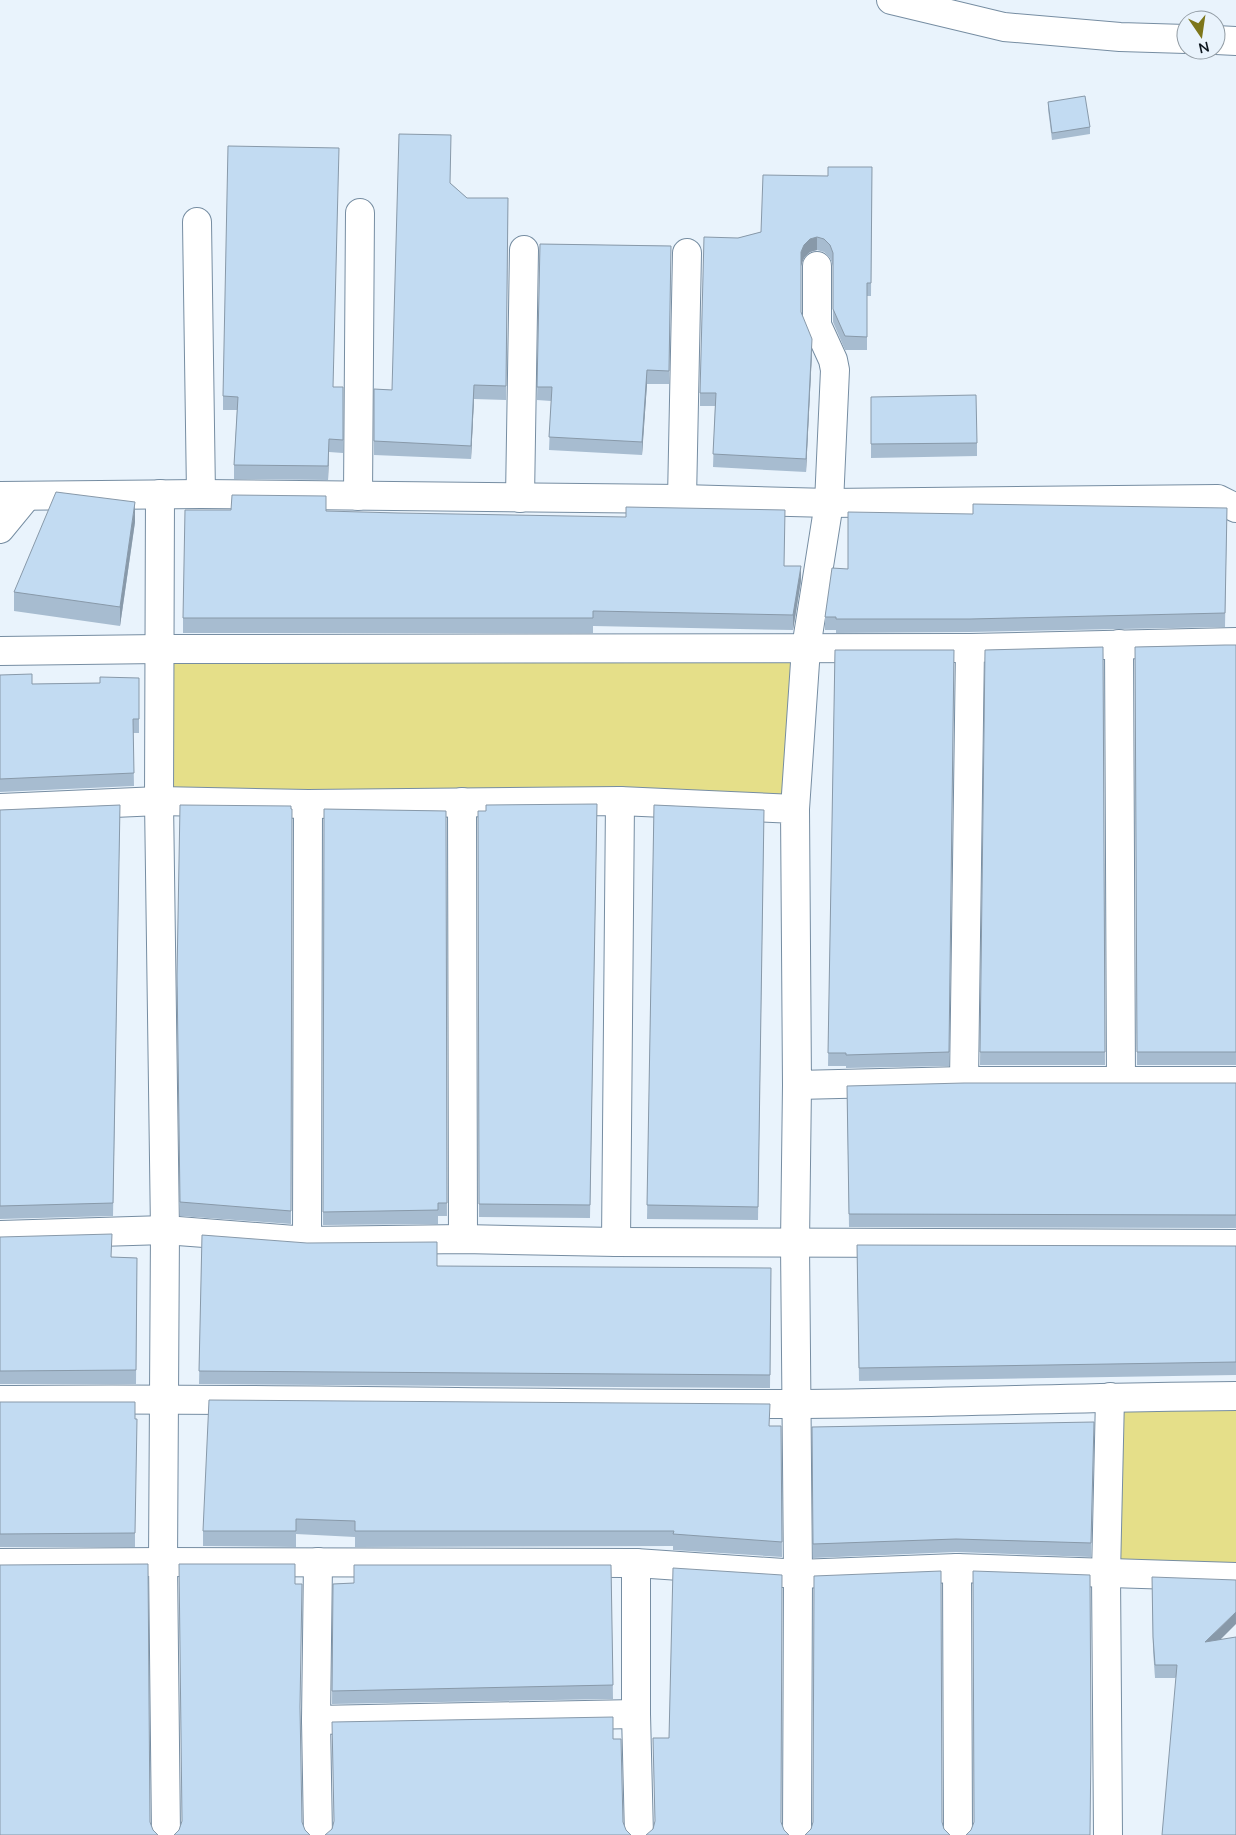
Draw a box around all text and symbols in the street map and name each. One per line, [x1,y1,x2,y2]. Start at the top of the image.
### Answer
north arrow [1176,10,1226,60]
text: N [1197,38,1211,58]

